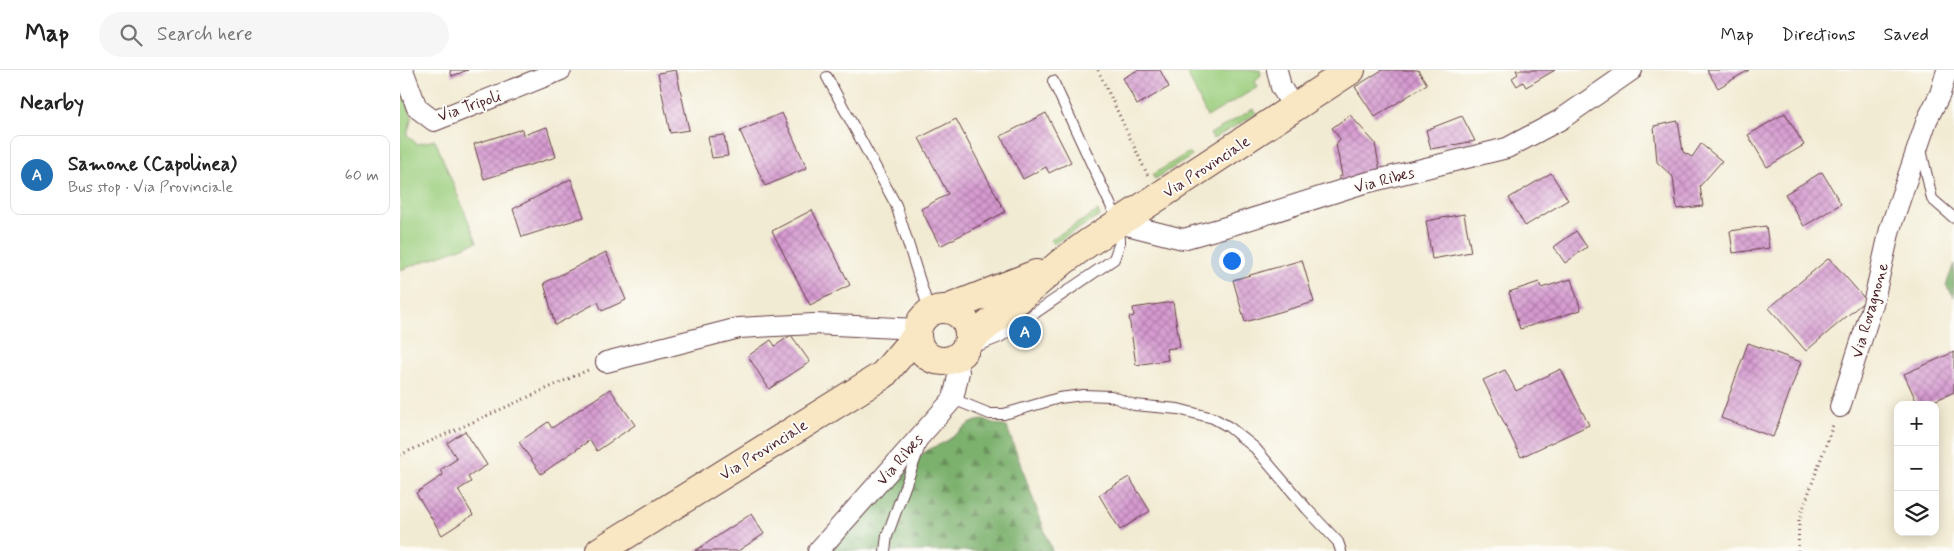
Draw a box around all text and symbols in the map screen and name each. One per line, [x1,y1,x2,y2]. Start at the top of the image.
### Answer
search box [99,12,449,57]
text: Map [25,19,69,50]
icon: search [117,21,145,49]
text: Search here [157,22,253,47]
text: Map [1721,23,1754,47]
text: Directions [1782,23,1856,47]
text: Saved [1884,23,1929,47]
street label: Via Tripoli [435,86,504,127]
text: Nearby [20,89,84,117]
street label: Via Provinciale [1159,131,1255,203]
text: Samone (Capolinea) [68,152,237,177]
street label: Via Ribes [1352,162,1417,199]
text: A [32,165,42,186]
text: 60 m [345,165,379,186]
text: Bus stop · Via Provinciale [68,177,233,198]
your location [1219,248,1245,274]
street label: Via Rovagnone [1847,260,1894,361]
pin: A [1009,313,1041,351]
map controls [1894,401,1939,536]
button: + [1894,401,1939,446]
street label: Via Provinciale [716,415,812,486]
street label: Via Ribes [872,430,928,490]
button: − [1894,446,1939,491]
button: layers [1894,491,1939,536]

